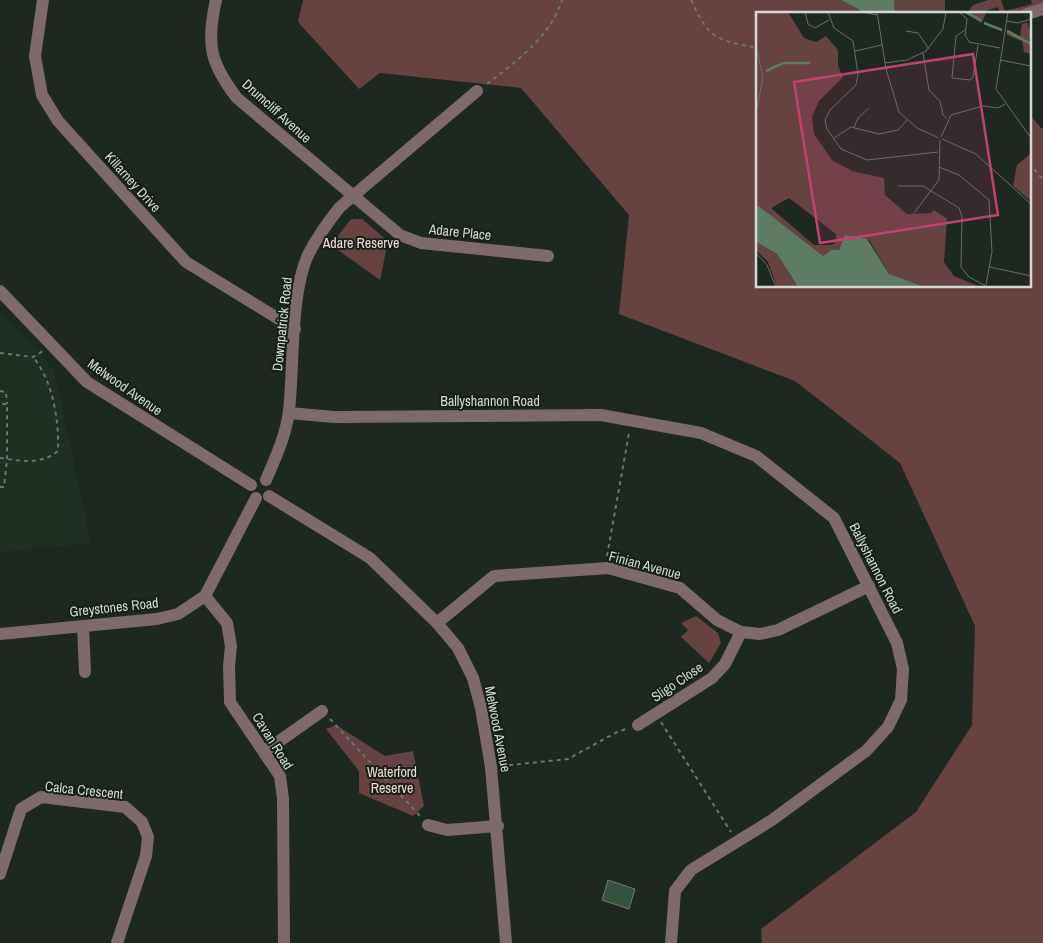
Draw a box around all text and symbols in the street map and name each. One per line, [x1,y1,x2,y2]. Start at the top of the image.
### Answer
inset map [756,12,1030,288]
street label: Drumcliff Avenue [239,75,315,147]
street label: Killarney Drive [101,148,165,216]
street label: Adare Place [427,220,492,244]
park label: Adare Reserve [322,234,399,252]
street label: Downpatrick Road [268,276,296,372]
street label: Melwood Avenue [84,355,166,419]
street label: Ballyshannon Road [440,392,540,410]
street label: Ballyshannon Road [845,520,907,616]
street label: Finian Avenue [607,547,683,583]
street label: Greystones Road [69,593,159,621]
street label: Sligo Close [648,658,706,706]
street label: Melwood Avenue [481,684,515,774]
street label: Cavan Road [248,709,298,773]
park label: Waterford Reserve [367,763,417,797]
street label: Calca Crescent [44,777,124,803]

